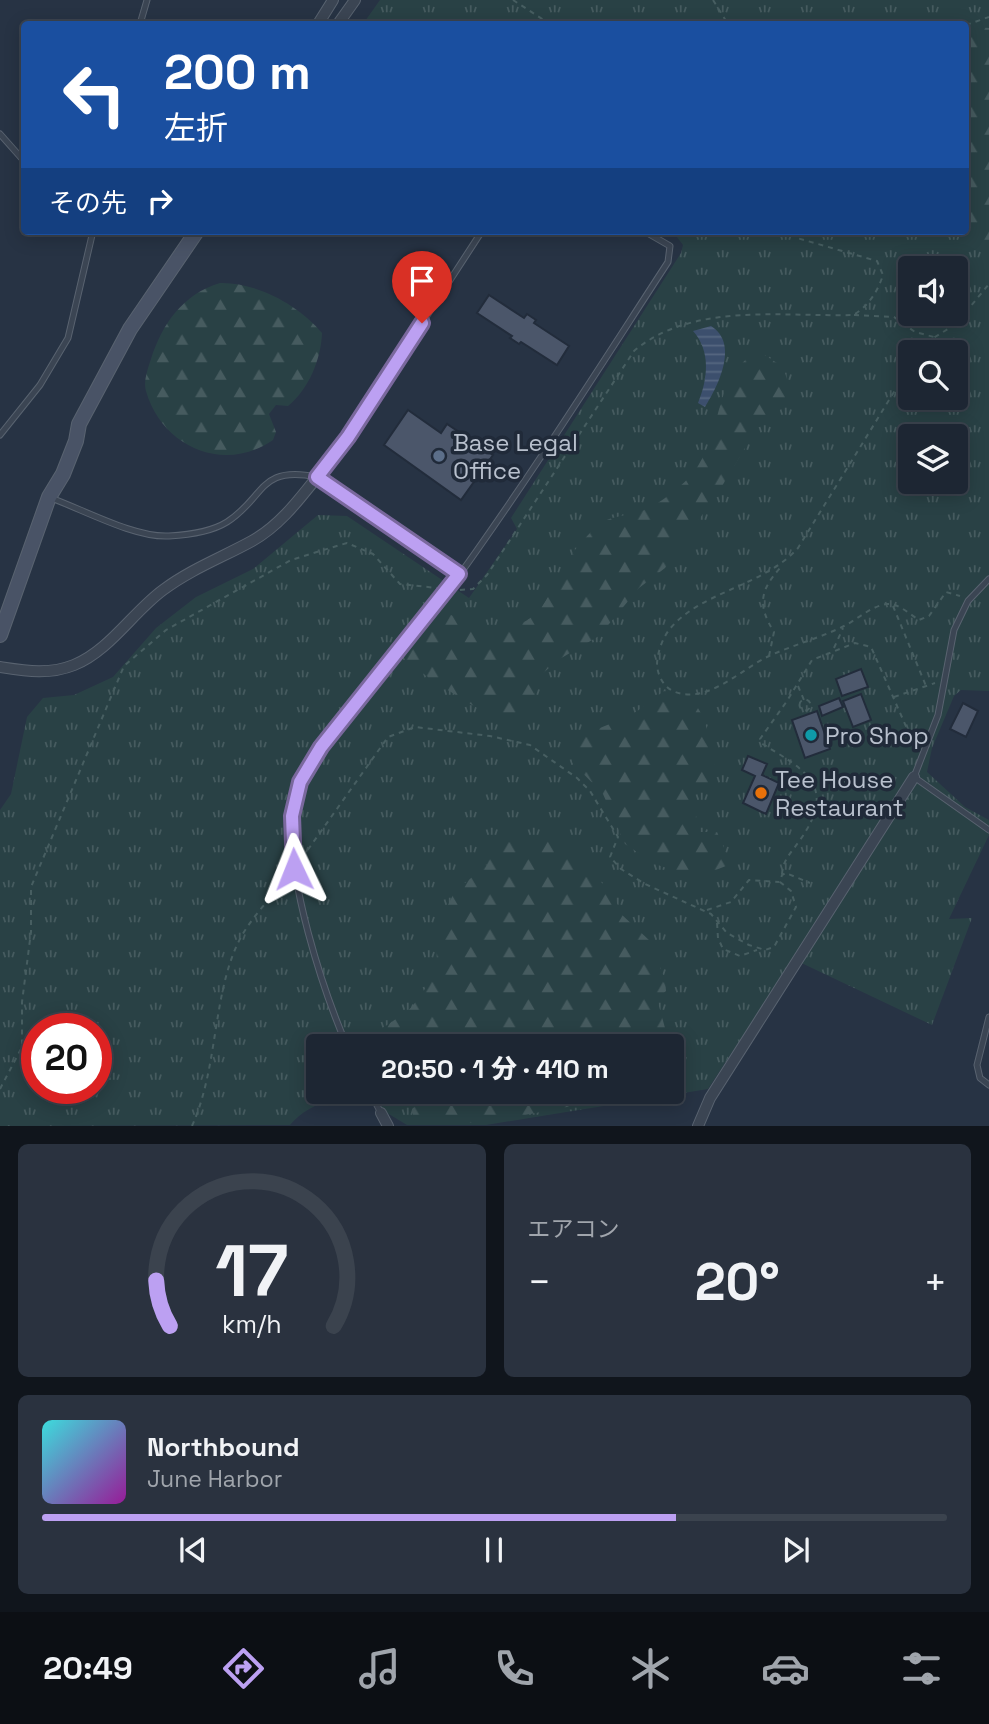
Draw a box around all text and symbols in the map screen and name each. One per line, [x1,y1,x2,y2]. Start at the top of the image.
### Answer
text: 200 m [164,41,311,103]
icon: left [49,49,140,140]
text: 左折 [164,108,228,148]
icon: right [141,182,179,220]
text: その先 [49,186,127,220]
pin [392,251,452,323]
map controls [898,256,968,494]
button: sound [898,256,968,326]
icon: arrive [403,262,441,300]
button: search [898,340,968,410]
button: layers [898,424,968,494]
place label: Base Legal Office [453,427,578,486]
marker: Base Legal Office [431,448,447,464]
place label: Pro Shop [825,720,929,751]
marker: Pro Shop [803,727,819,743]
place label: Tee House Restaurant [775,764,904,823]
marker: Tee House Restaurant [753,785,769,801]
position arrow [257,832,331,906]
speed limit sign: 20 [21,1013,112,1104]
text: 20:50 · 1 分 · 410 m [381,1052,609,1086]
text: エアコン [528,1214,620,1244]
text: 17 [215,1225,288,1318]
text: 20° [695,1249,780,1315]
text: − [528,1258,551,1306]
text: + [923,1258,947,1306]
text: km/h [222,1308,282,1340]
text: Northbound [147,1430,300,1464]
text: June Harbor [147,1464,282,1494]
icon: previous [174,1531,212,1569]
icon: pause [475,1531,513,1569]
icon: next [777,1531,815,1569]
icon: directions [219,1644,268,1693]
icon: music [355,1644,404,1693]
icon: phone [490,1644,539,1693]
icon: climate [626,1644,675,1693]
icon: car [761,1644,810,1693]
icon: filters [897,1644,946,1693]
text: 20:49 [43,1648,133,1688]

